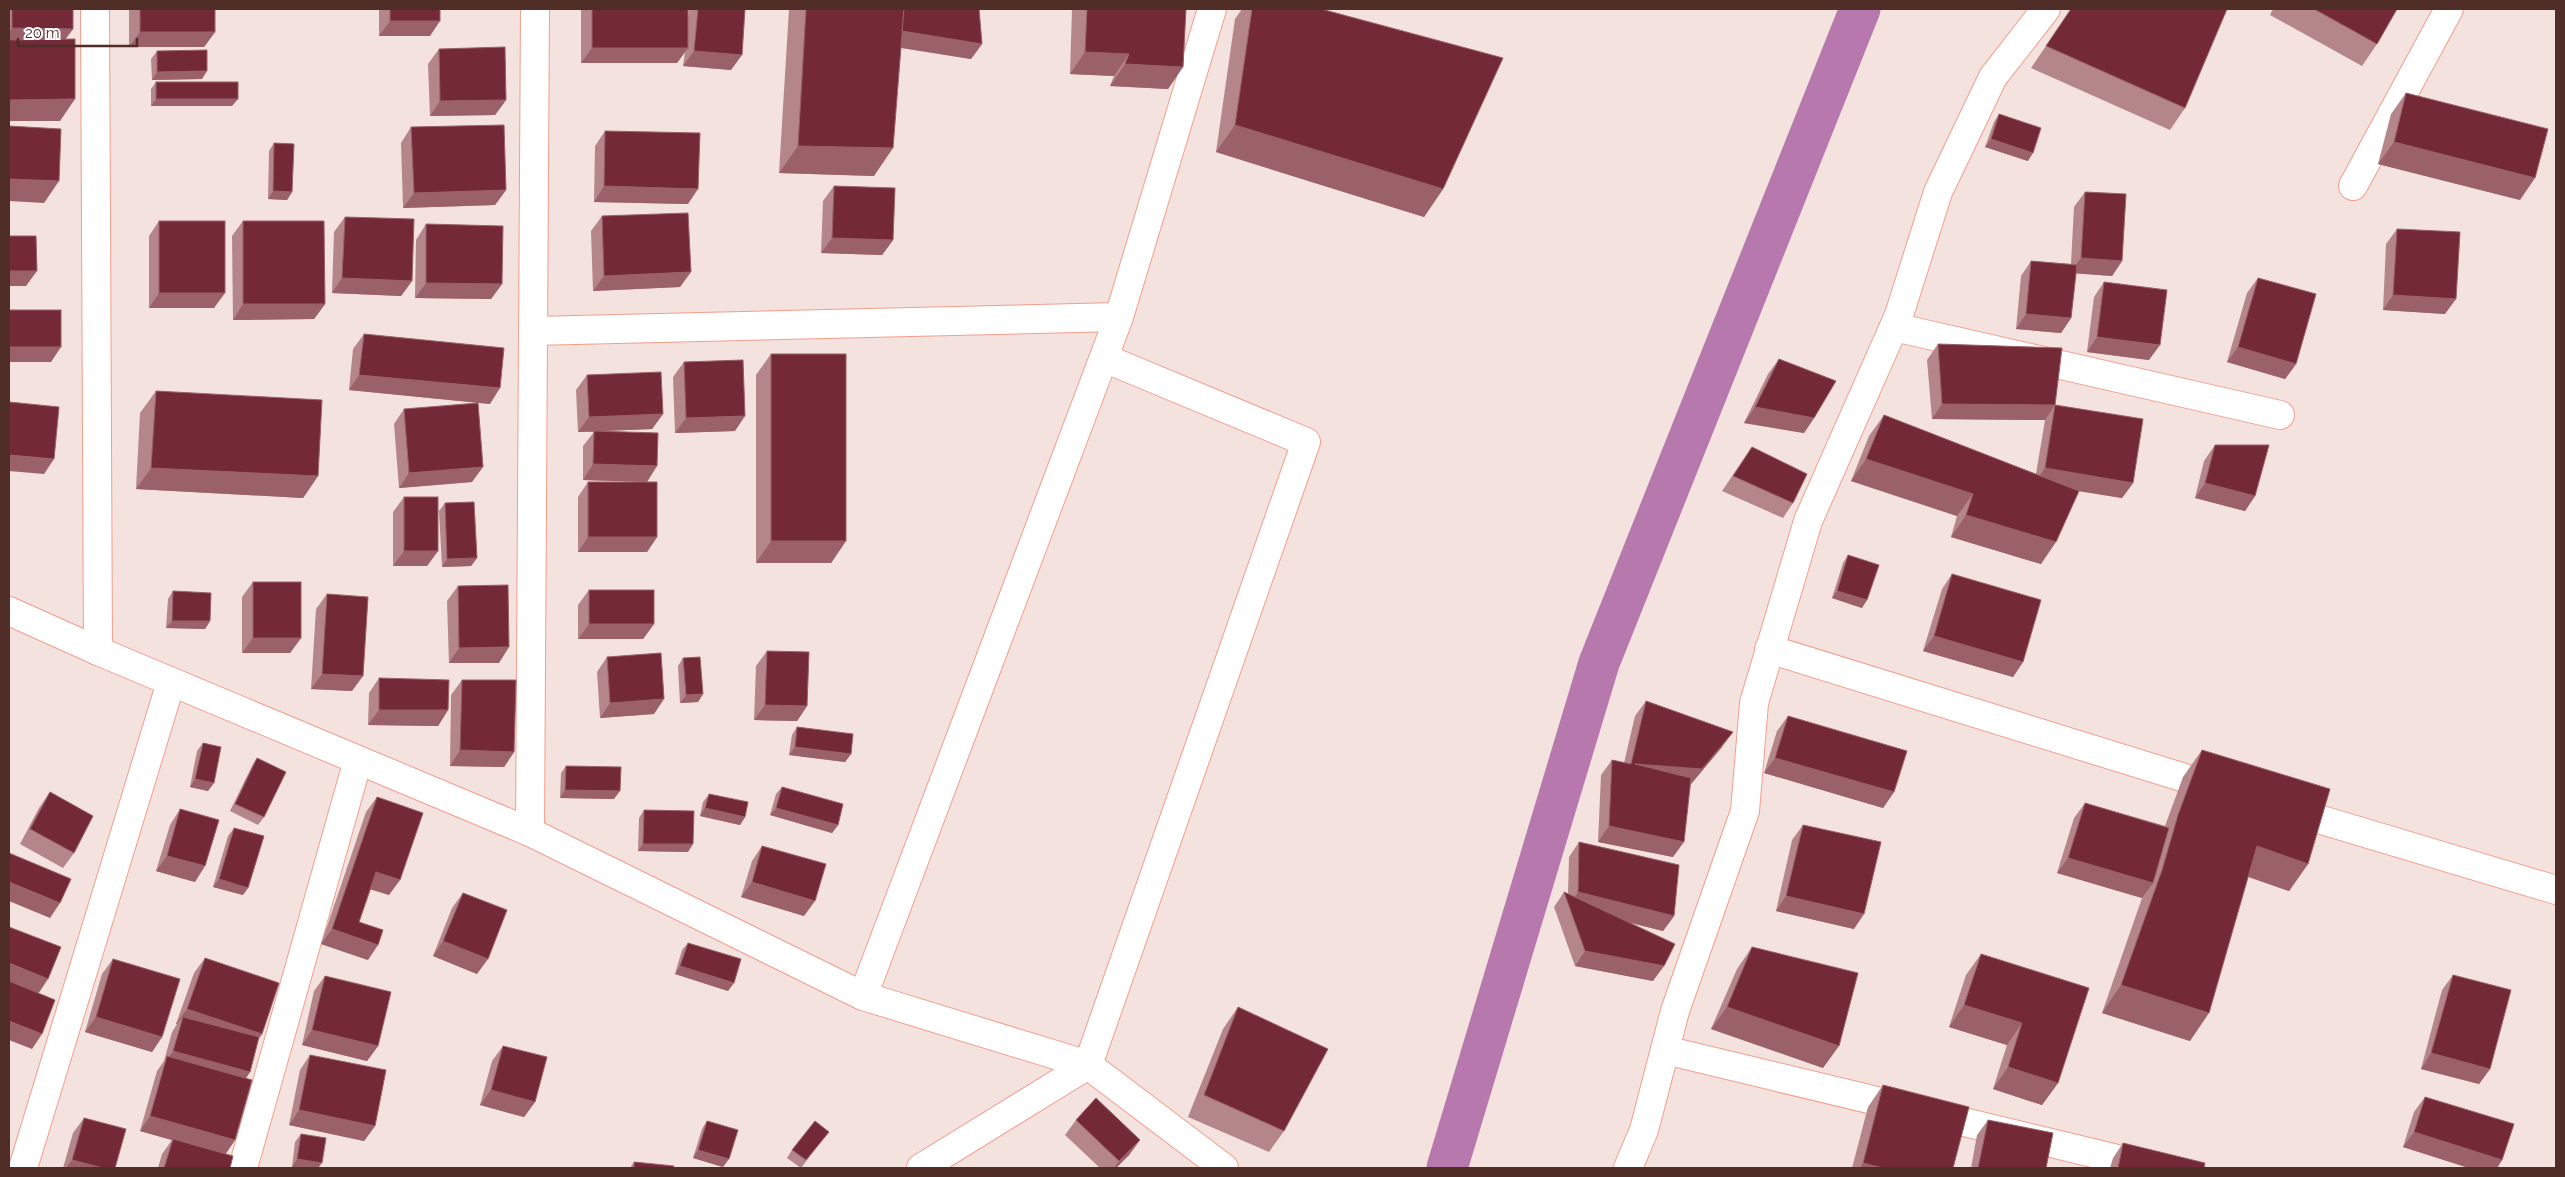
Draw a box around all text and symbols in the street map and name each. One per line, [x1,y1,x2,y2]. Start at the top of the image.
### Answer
scale bar [18,15,136,47]
text: 20 m [25,24,60,42]

